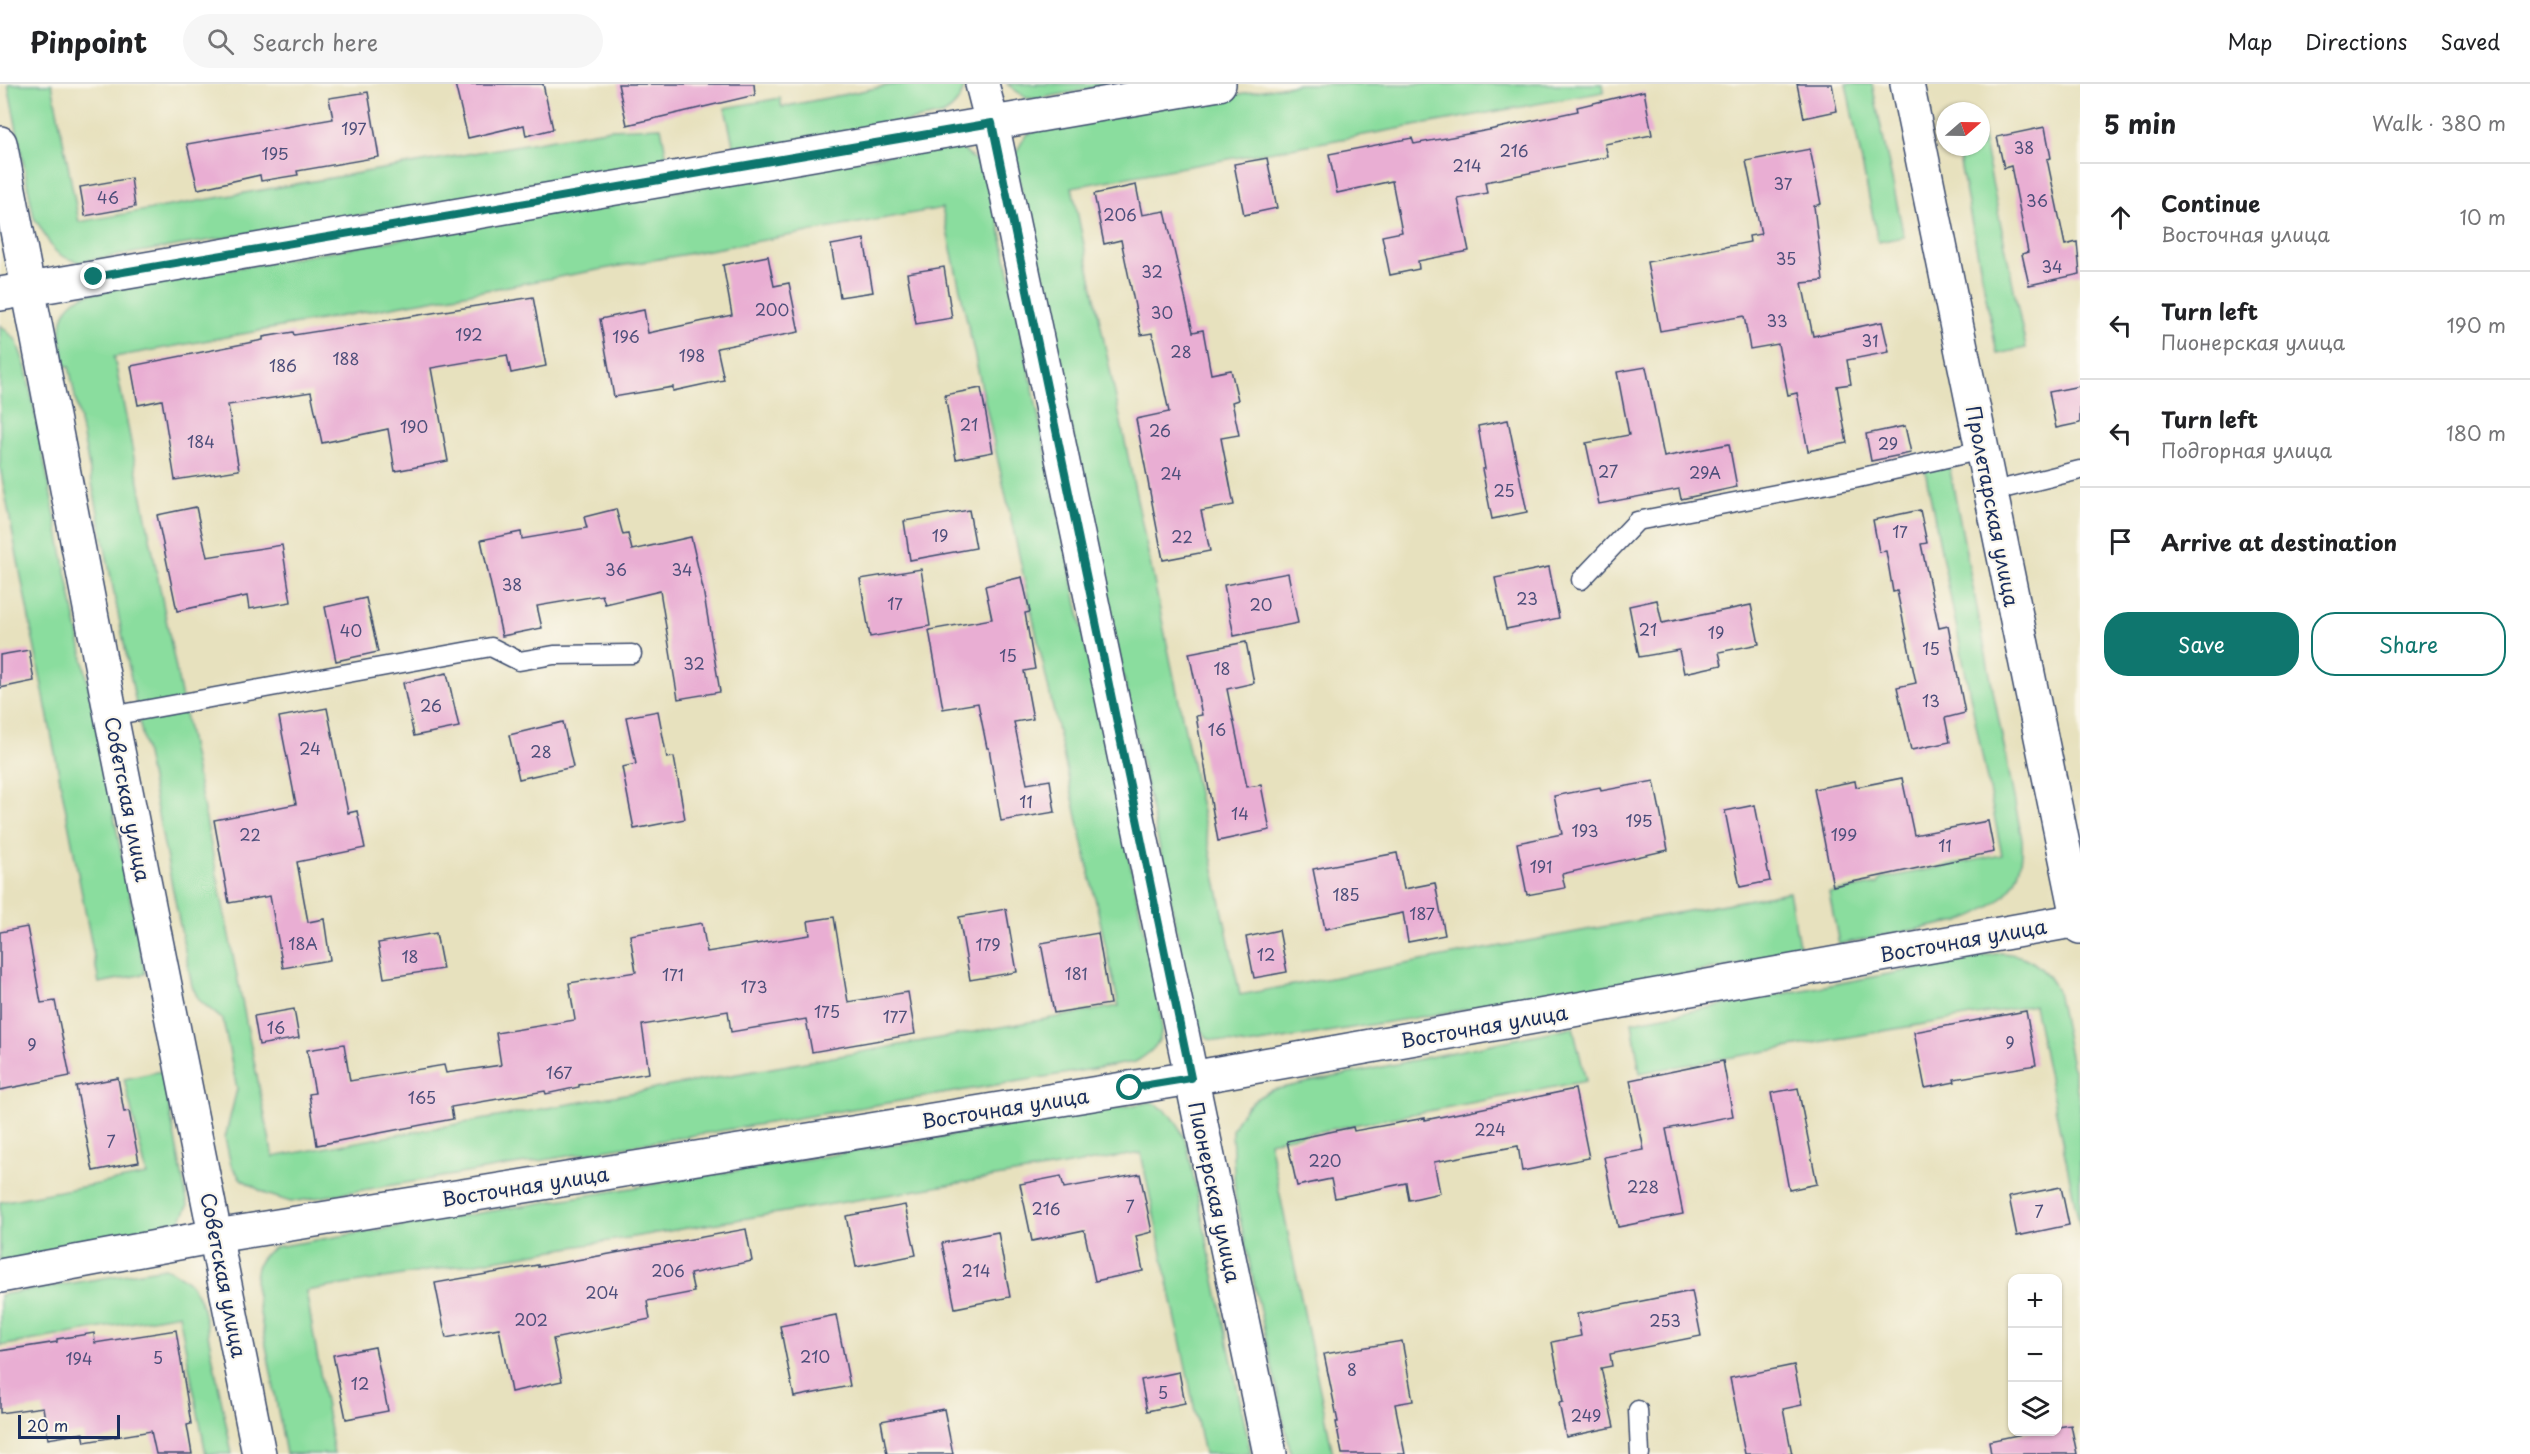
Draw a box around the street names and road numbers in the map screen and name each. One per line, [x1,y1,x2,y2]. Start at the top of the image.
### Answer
street label: Пролетарская улица [1959,403,2027,610]
street label: Советская улица [97,714,159,885]
street label: Восточная улица [1877,910,2049,969]
street label: Восточная улица [1398,996,1570,1055]
street label: Восточная улица [919,1080,1091,1136]
street label: Пионерская улица [1181,1099,1249,1286]
street label: Восточная улица [439,1158,611,1214]
street label: Советская улица [193,1190,255,1361]

